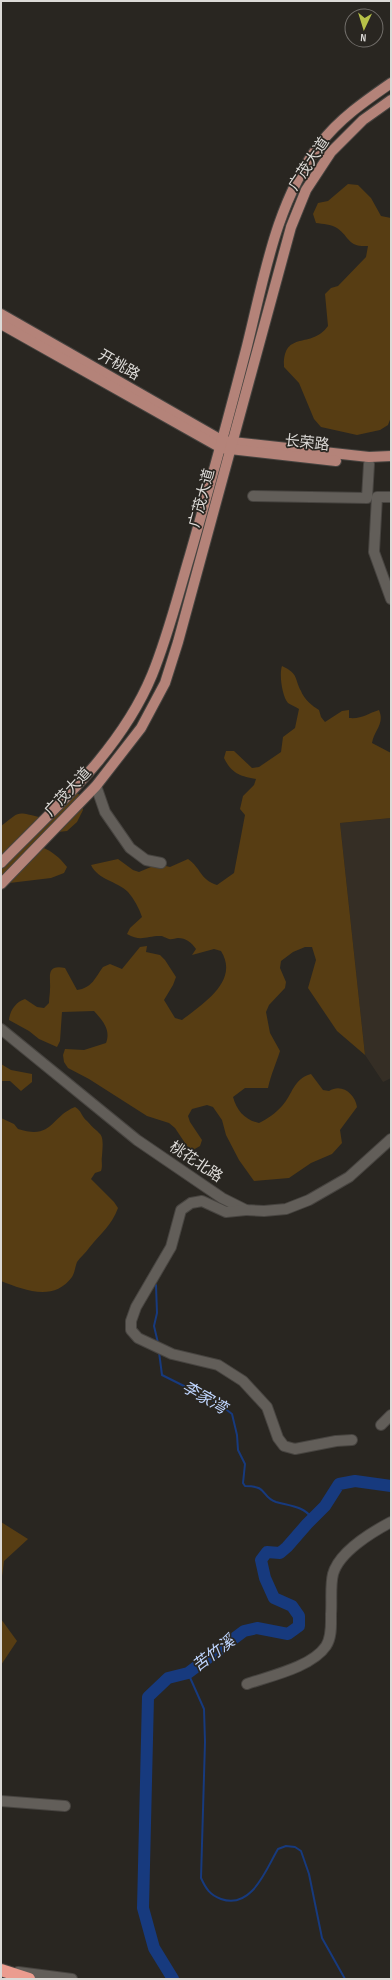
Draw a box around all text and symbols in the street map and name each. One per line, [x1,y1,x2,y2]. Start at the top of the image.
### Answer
north arrow [344,8,384,48]
text: N [360,31,367,44]
street label: 广茂大道 [284,134,334,194]
street label: 开桃路 [95,346,143,384]
street label: 长荣路 [284,431,330,455]
street label: 广茂大道 [185,467,219,529]
street label: 广茂大道 [41,764,95,820]
street label: 桃花北路 [166,1137,226,1187]
water label: 李家湾 [178,1378,232,1420]
water label: 苦竹溪 [189,1631,240,1676]

